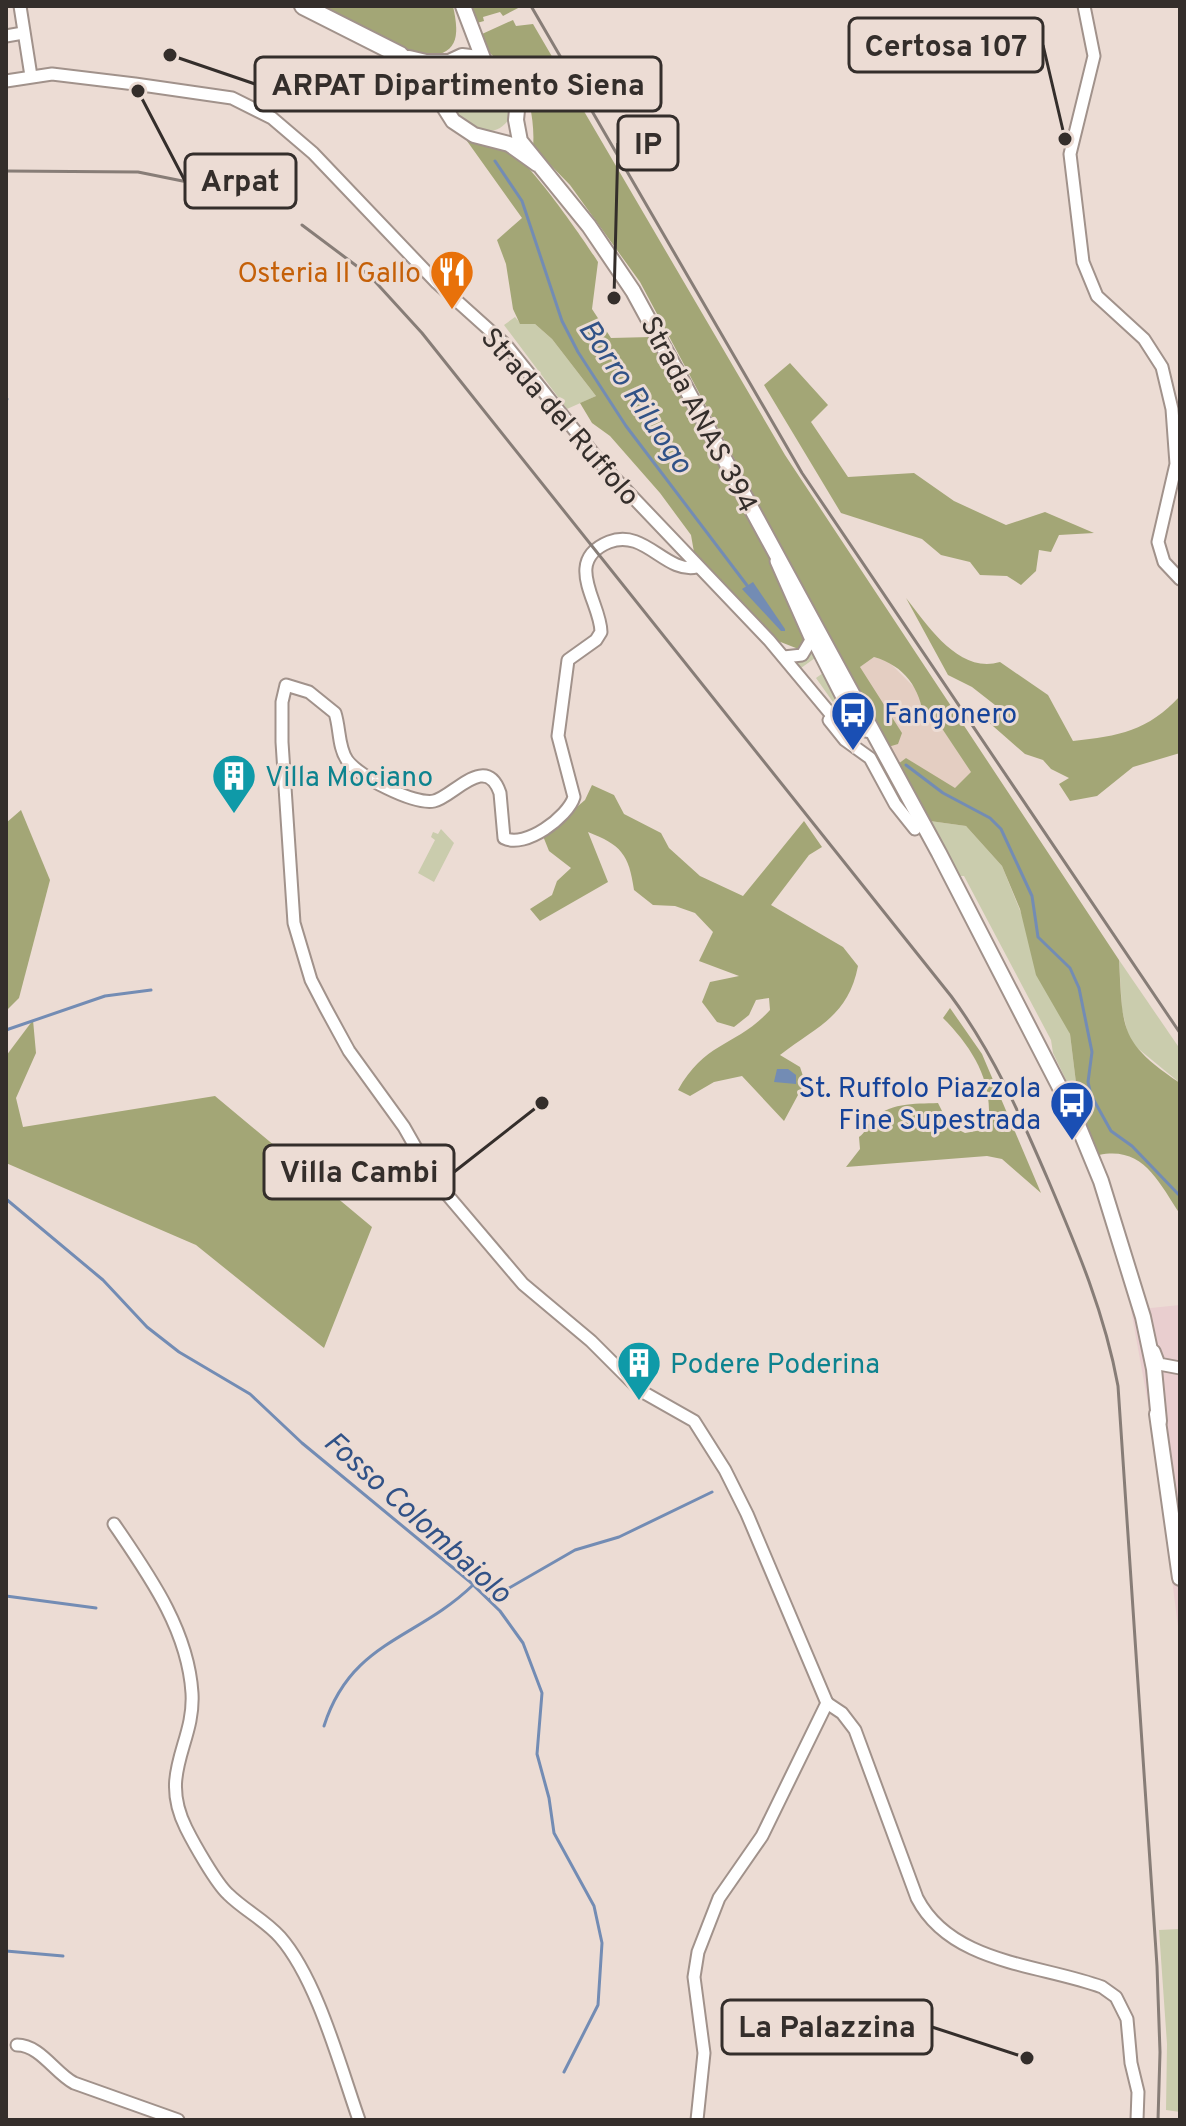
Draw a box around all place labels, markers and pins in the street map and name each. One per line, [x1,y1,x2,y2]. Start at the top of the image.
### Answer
callout: Certosa 107 [849,18,1043,72]
callout: ARPAT Dipartimento Siena [255,57,661,111]
callout: IP [618,116,678,170]
callout: Arpat [185,154,296,208]
restaurant icon: Osteria Il Gallo [428,248,476,311]
place label: Osteria Il Gallo [237,257,421,293]
bus stop icon: Fangonero [829,689,877,752]
place label: Fangonero [884,698,1017,734]
building icon: Villa Mociano [210,752,258,815]
place label: Villa Mociano [265,761,433,797]
place label: St. Ruffolo Piazzola Fine Supestrada [798,1072,1041,1140]
bus stop icon: St. Ruffolo Piazzola Fine Supestrada [1048,1079,1096,1142]
callout: Villa Cambi [264,1145,454,1199]
building icon: Podere Poderina [615,1339,663,1402]
place label: Podere Poderina [670,1348,880,1384]
callout: La Palazzina [722,2000,932,2054]

